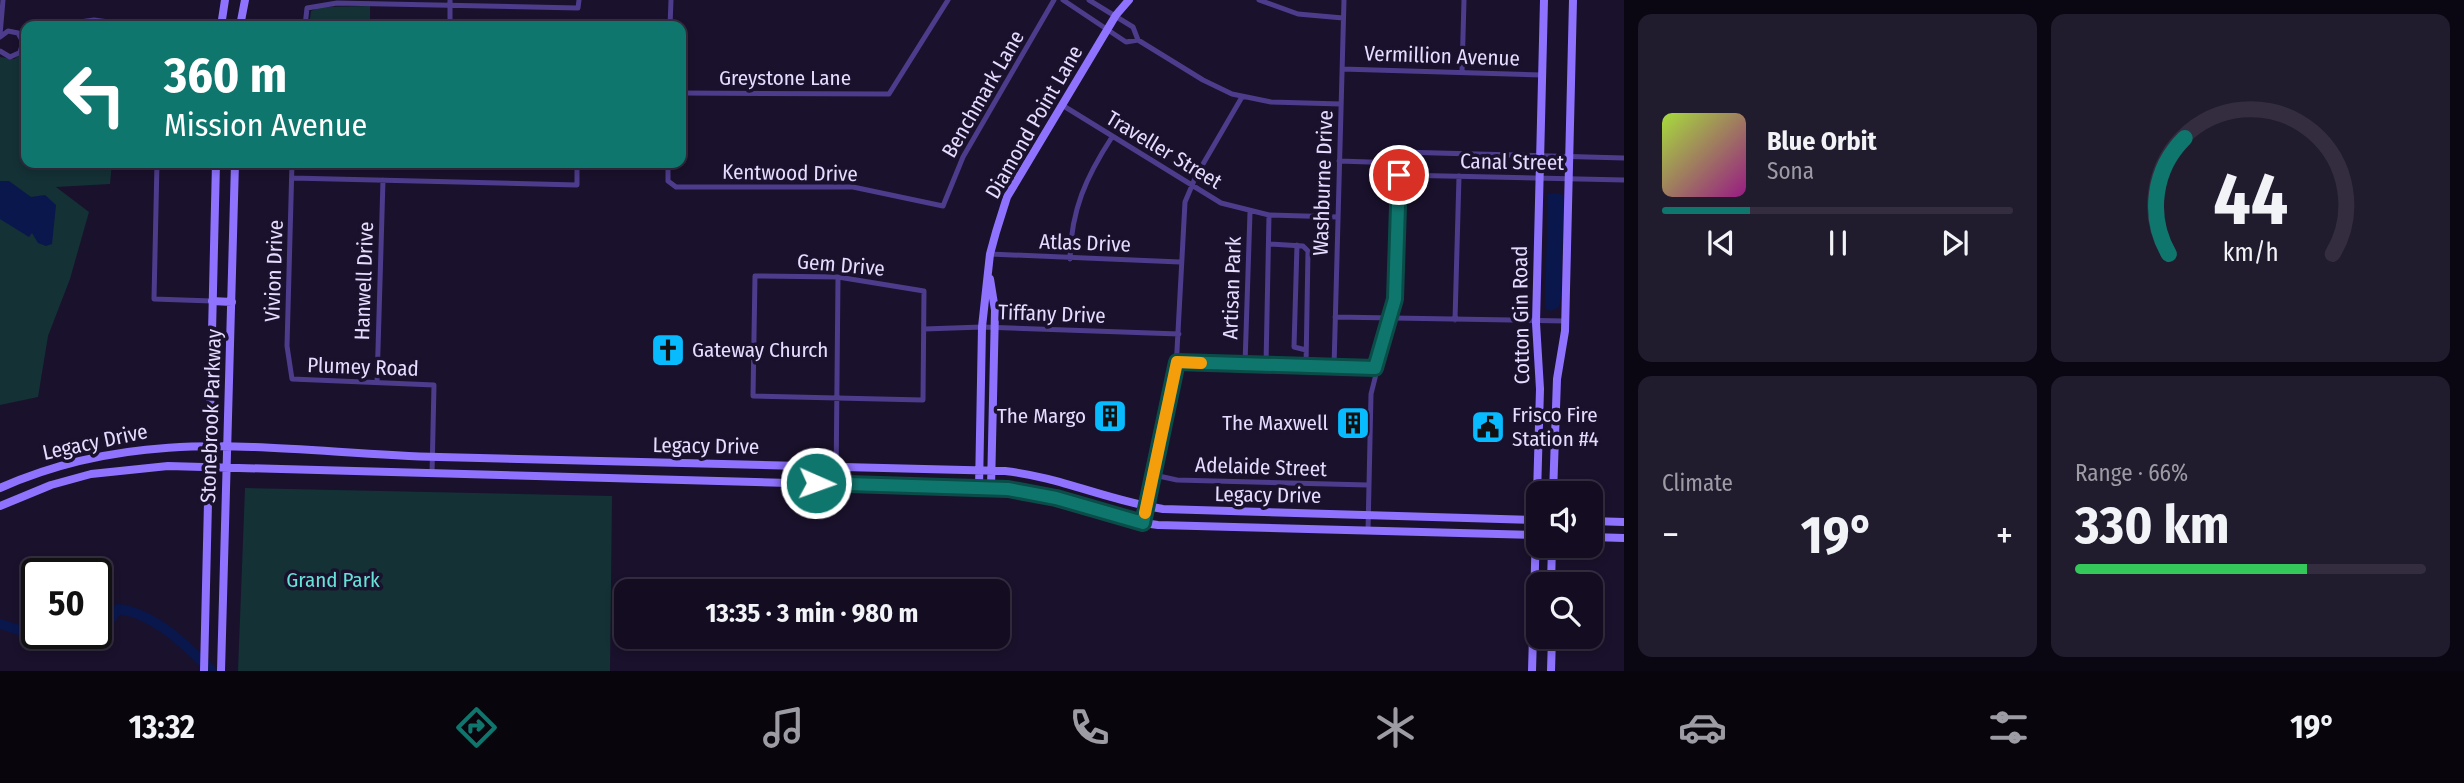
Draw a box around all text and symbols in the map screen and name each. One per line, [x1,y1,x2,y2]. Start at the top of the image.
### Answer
street label: Benchmark Lane [936,26,1030,162]
street label: Vermillion Avenue [1364,40,1520,72]
street label: Diamond Point Lane [980,41,1088,203]
text: 360 m [164,46,287,105]
icon: left [49,49,140,140]
street label: Greystone Lane [719,65,851,91]
street label: Traveller Street [1101,105,1227,195]
text: Mission Avenue [164,106,367,144]
street label: Washburne Drive [1307,110,1339,256]
text: Blue Orbit [1767,126,1877,157]
pin [1369,145,1429,205]
street label: Canal Street [1460,148,1564,176]
icon: arrive [1380,156,1418,194]
text: 44 [2213,156,2288,243]
text: Sona [1767,157,1814,185]
street label: Kentwood Drive [722,159,858,187]
street label: Vivion Drive [259,220,289,322]
street label: Hanwell Drive [349,221,379,341]
icon: previous [1702,224,1740,262]
icon: pause [1819,224,1857,262]
icon: next [1936,224,1974,262]
street label: Atlas Drive [1039,228,1131,258]
street label: Artisan Park [1217,236,1247,340]
text: km/h [2223,238,2278,268]
street label: Cotton Gin Road [1507,245,1535,385]
street label: Gem Drive [796,248,886,282]
street label: Tiffany Drive [998,299,1106,329]
street label: Stonebrook Parkway [195,328,227,504]
church icon: Gateway Church [649,331,687,369]
place label: Gateway Church [692,337,828,363]
street label: Plumey Road [307,352,419,382]
building icon: The Margo [1091,397,1129,435]
place label: Frisco Fire Station #4 [1512,402,1599,452]
place label: The Margo [997,403,1086,429]
building icon: The Maxwell [1334,404,1372,442]
public building icon: Frisco Fire Station #4 [1469,408,1507,446]
place label: The Maxwell [1222,410,1328,436]
street label: Legacy Drive [40,418,150,466]
street label: Legacy Drive [652,432,760,460]
position arrow [779,446,853,520]
street label: Adelaide Street [1195,452,1327,482]
text: Range · 66% [2075,459,2188,487]
text: Climate [1662,469,1733,497]
street label: Legacy Drive [1214,481,1322,509]
map controls [1526,481,1603,649]
button: sound [1526,481,1603,558]
text: 330 km [2075,494,2230,557]
text: 19° [1801,504,1874,567]
text: − [1662,512,1679,558]
text: + [1996,512,2013,558]
speed limit sign: 50 [21,558,112,649]
park label: Grand Park [286,567,380,593]
button: search [1526,572,1603,649]
text: 13:35 · 3 min · 980 m [706,598,918,629]
icon: directions [452,703,501,752]
icon: music [759,703,808,752]
icon: phone [1065,703,1114,752]
icon: climate [1371,703,1420,752]
icon: car [1678,703,1727,752]
icon: filters [1984,703,2033,752]
text: 13:32 [129,708,195,746]
text: 19° [2290,708,2335,746]

